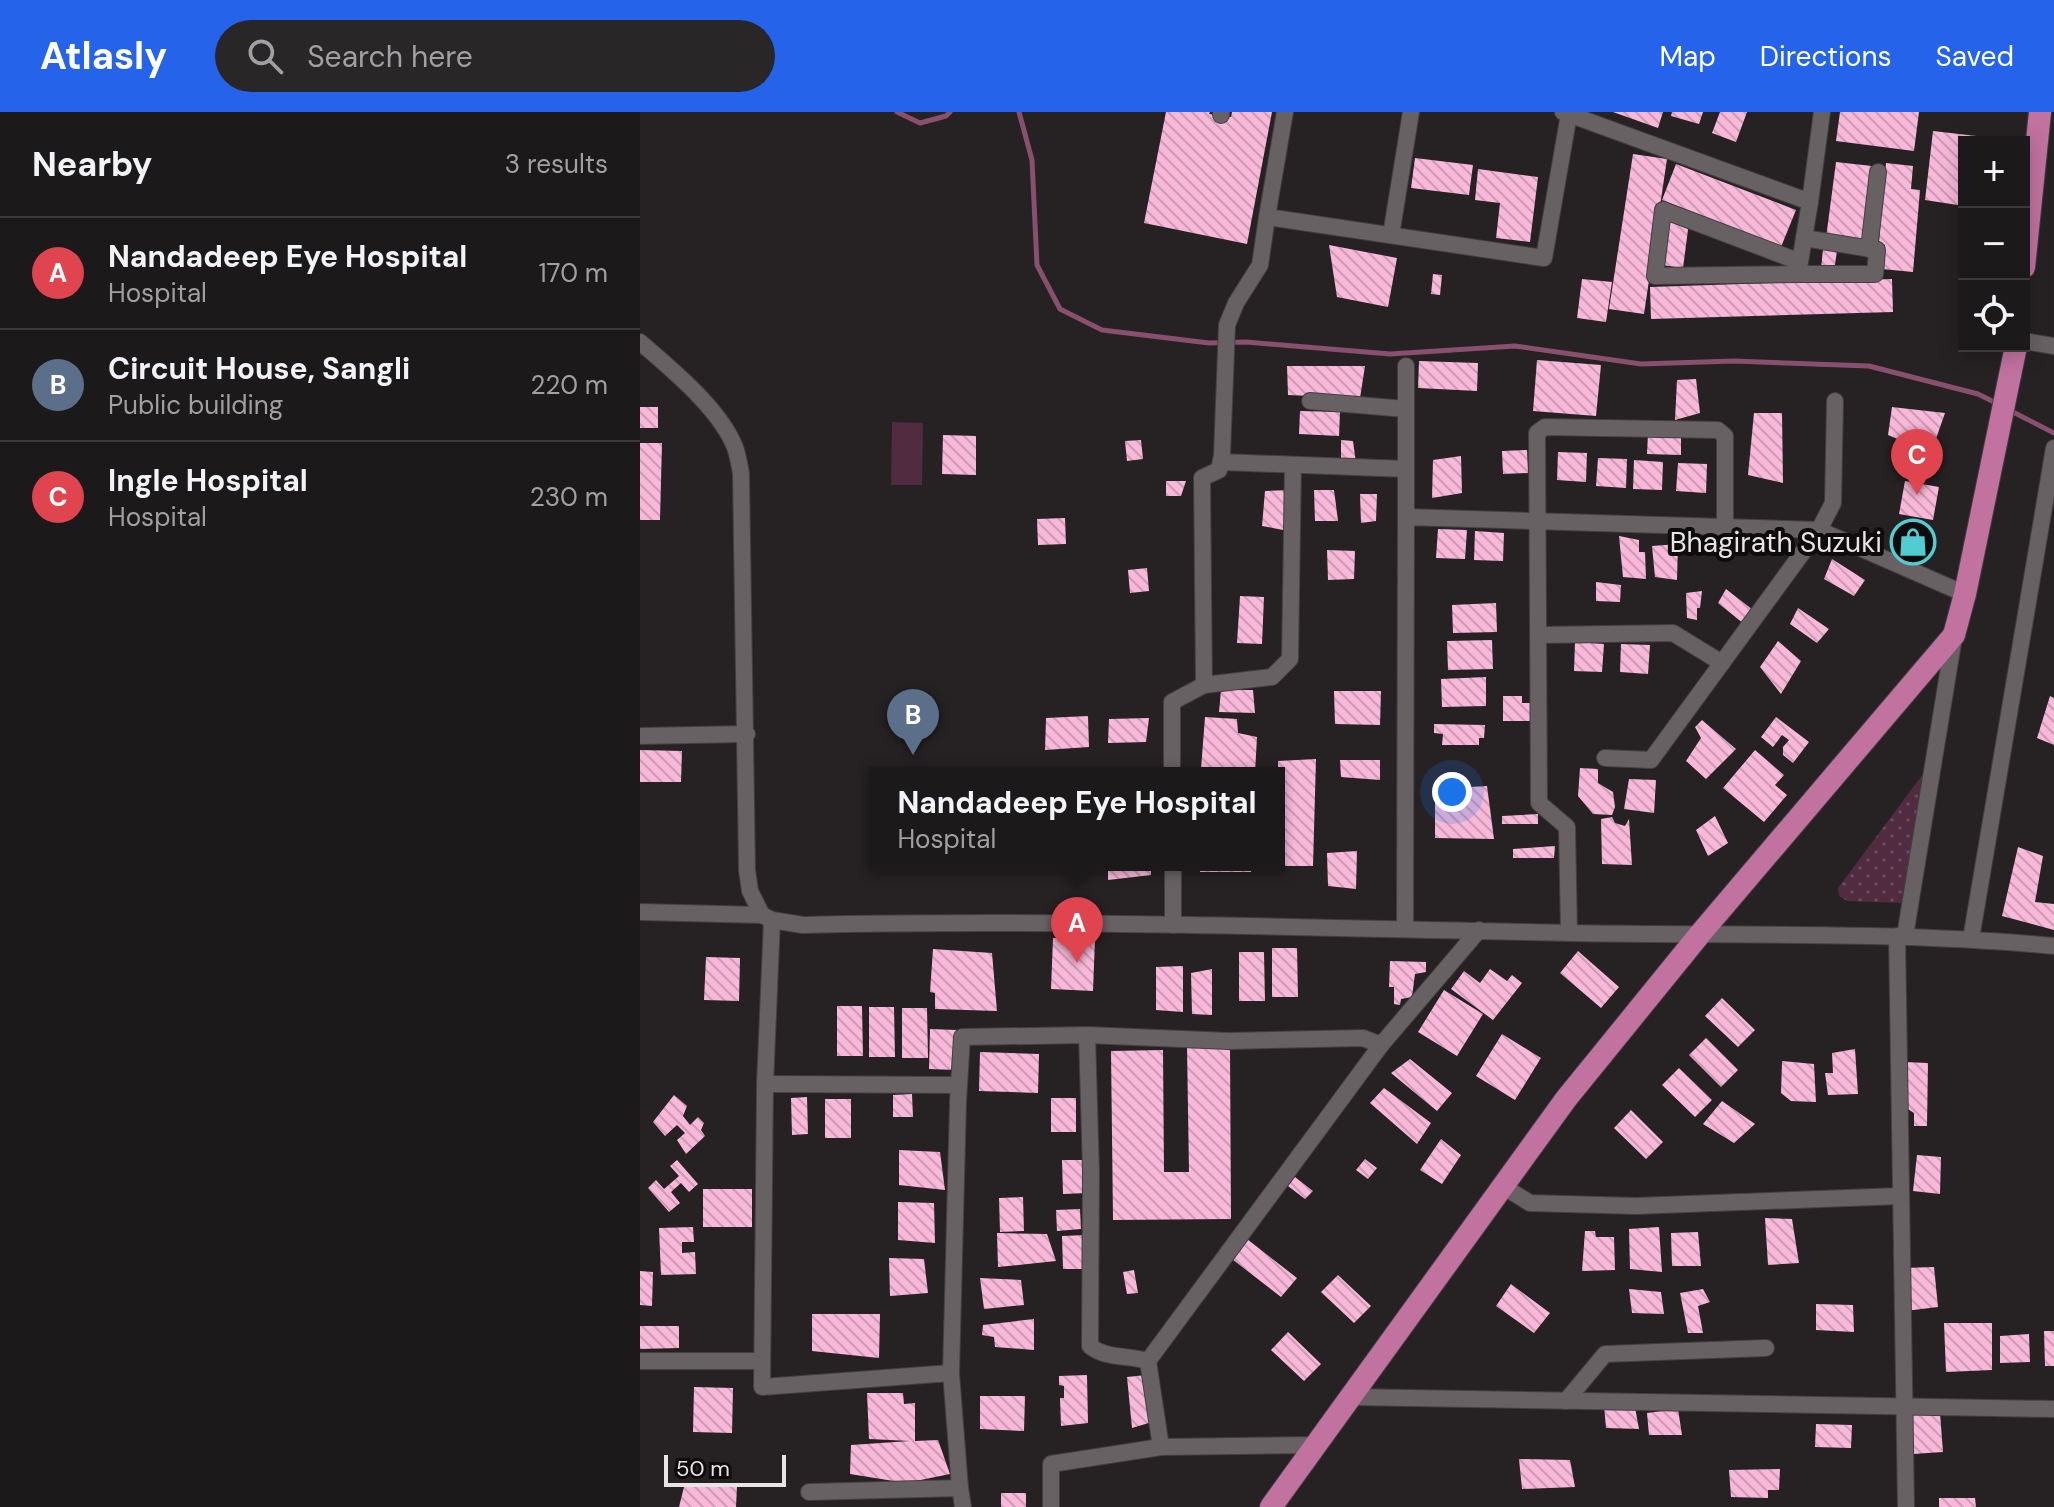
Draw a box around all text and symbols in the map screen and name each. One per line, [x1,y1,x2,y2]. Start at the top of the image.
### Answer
search box [215,20,775,92]
text: Atlasly [40,31,167,81]
icon: search [243,34,287,78]
text: Search here [307,37,473,76]
text: Map [1659,38,1716,75]
text: Directions [1760,38,1892,75]
text: Saved [1936,38,2014,75]
map controls [1958,136,2030,352]
button: + [1958,136,2030,208]
text: Nearby [32,142,152,187]
text: 3 results [505,147,608,181]
button: − [1958,208,2030,280]
text: Nandadeep Eye Hospital [108,237,467,276]
text: A [49,256,67,290]
text: 170 m [539,256,608,290]
text: Hospital [108,276,207,310]
button: locate [1958,280,2030,352]
text: Circuit House, Sangli [108,349,410,388]
text: B [50,368,66,402]
text: 220 m [530,368,608,402]
text: Public building [108,388,283,422]
pin: C [1891,429,1943,495]
text: Ingle Hospital [108,461,308,500]
text: C [48,480,68,514]
text: 230 m [530,480,608,514]
text: Hospital [108,500,207,534]
shop icon: Bhagirath Suzuki [1889,518,1937,566]
place label: Bhagirath Suzuki [1670,524,1882,561]
pin: B [887,689,939,755]
popup [869,767,1285,871]
your location [1432,772,1472,812]
text: Nandadeep Eye Hospital [897,783,1257,822]
text: Hospital [897,822,996,856]
pin: A [1051,897,1103,963]
scale bar [664,1451,786,1487]
text: 50 m [676,1454,730,1483]

